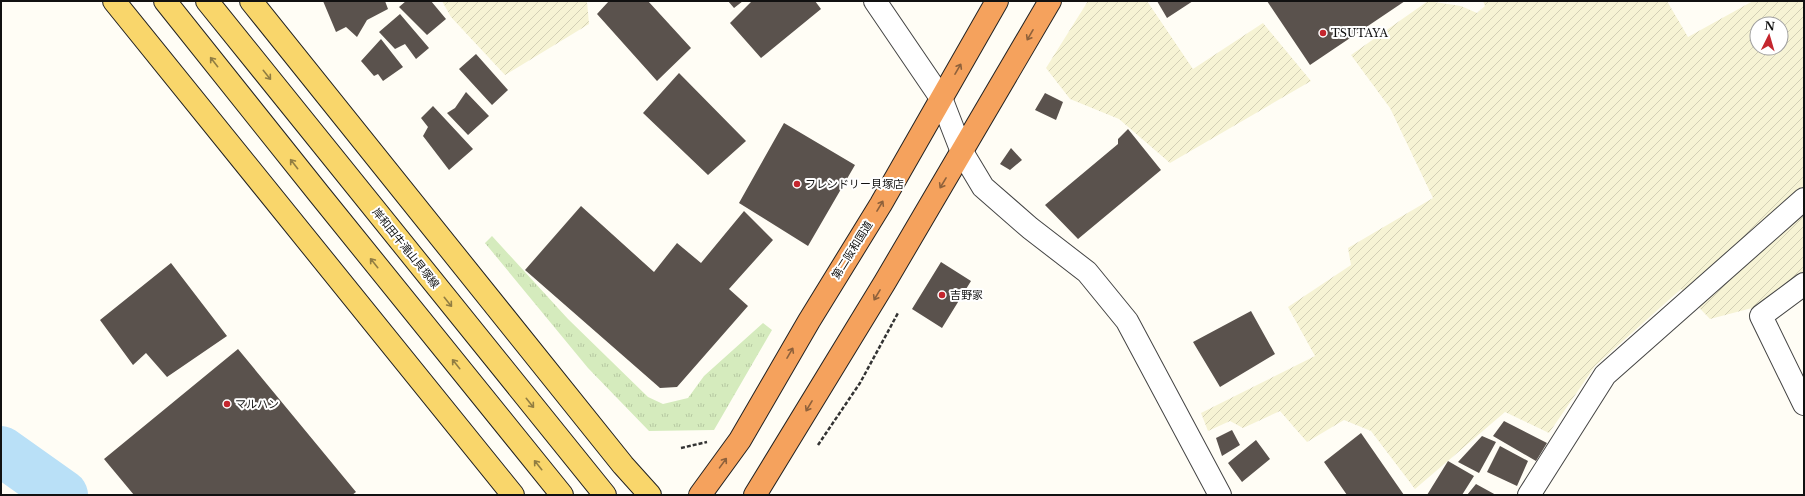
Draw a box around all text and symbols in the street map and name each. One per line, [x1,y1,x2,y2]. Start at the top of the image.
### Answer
north arrow [1749,16,1789,56]
text: N [1764,19,1776,34]
place label: TSUTAYA [1331,26,1388,40]
marker: TSUTAYA [1318,28,1328,38]
one-way arrow [1026,29,1034,41]
one-way arrow [209,56,218,67]
one-way arrow [955,63,963,75]
one-way arrow [262,70,271,81]
one-way arrow [290,158,299,169]
place label: フレンドリー貝塚店 [805,177,904,191]
one-way arrow [939,177,947,189]
marker: フレンドリー貝塚店 [792,179,802,189]
one-way arrow [876,200,884,212]
street label: 岸和田牛滝山貝塚線 [369,205,443,291]
street label: 第二阪和国道 [829,218,875,282]
one-way arrow [370,257,379,268]
place label: 吉野家 [950,288,983,302]
one-way arrow [873,289,881,300]
marker: 吉野家 [937,290,947,300]
one-way arrow [444,296,453,307]
one-way arrow [787,347,795,359]
one-way arrow [452,358,461,369]
place label: マルハン [235,397,279,411]
one-way arrow [526,397,535,408]
marker: マルハン [222,399,232,409]
one-way arrow [805,400,813,412]
one-way arrow [718,458,727,469]
one-way arrow [534,459,542,470]

